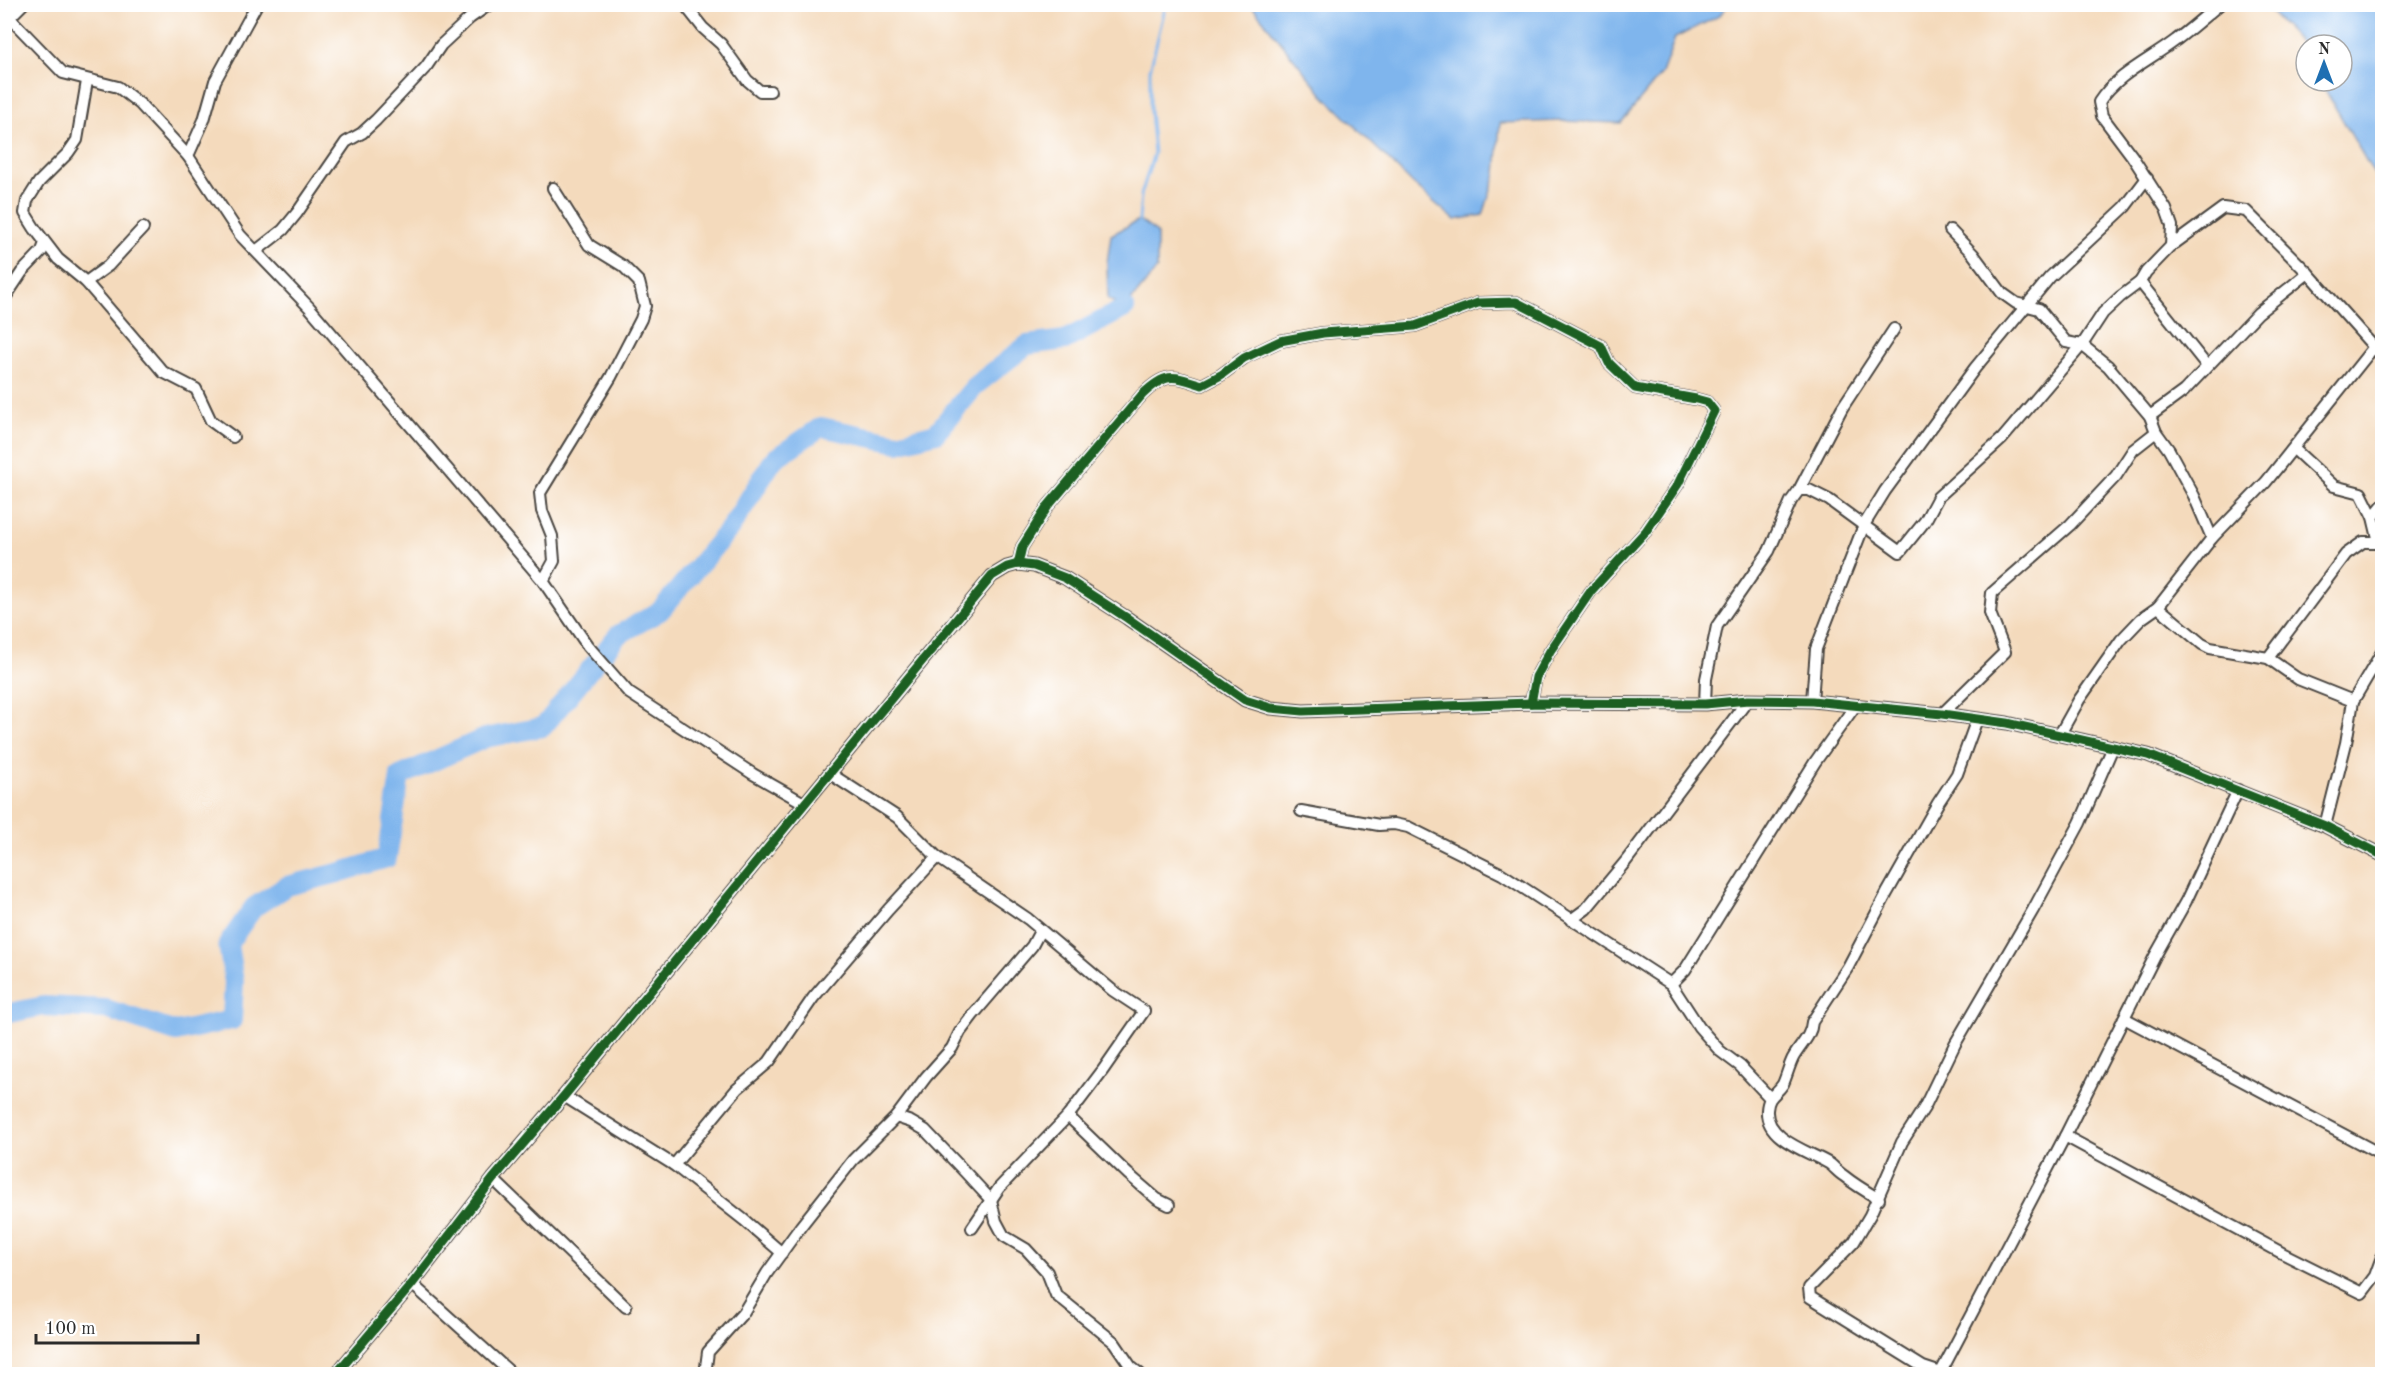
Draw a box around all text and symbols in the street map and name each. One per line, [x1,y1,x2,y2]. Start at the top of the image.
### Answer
north arrow [2294,33,2354,93]
text: N [2318,42,2331,58]
scale bar [36,1307,198,1345]
text: 100 m [45,1320,96,1338]

